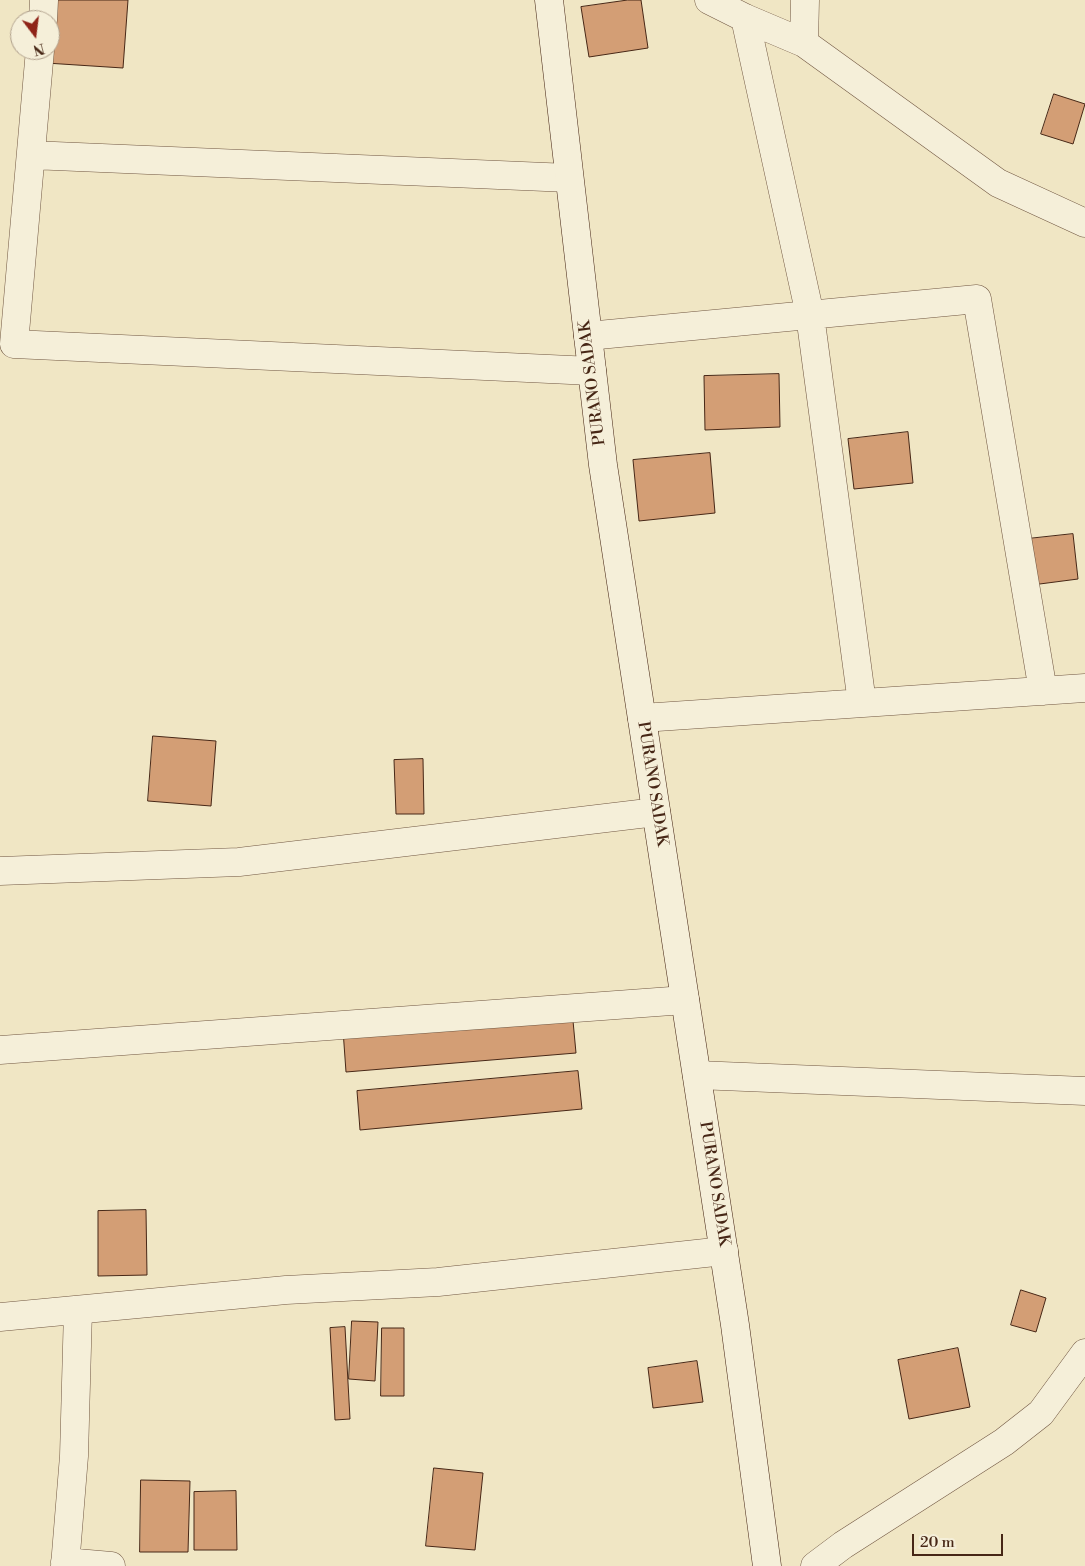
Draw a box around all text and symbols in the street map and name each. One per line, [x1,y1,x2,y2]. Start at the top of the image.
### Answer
north arrow [10,10,60,60]
text: N [31,38,46,59]
street label: PURANO SADAK [576,319,610,447]
street label: PURANO SADAK [633,720,671,848]
street label: PURANO SADAK [695,1120,733,1248]
scale bar [915,1524,1006,1556]
text: 20 m [920,1533,955,1552]

